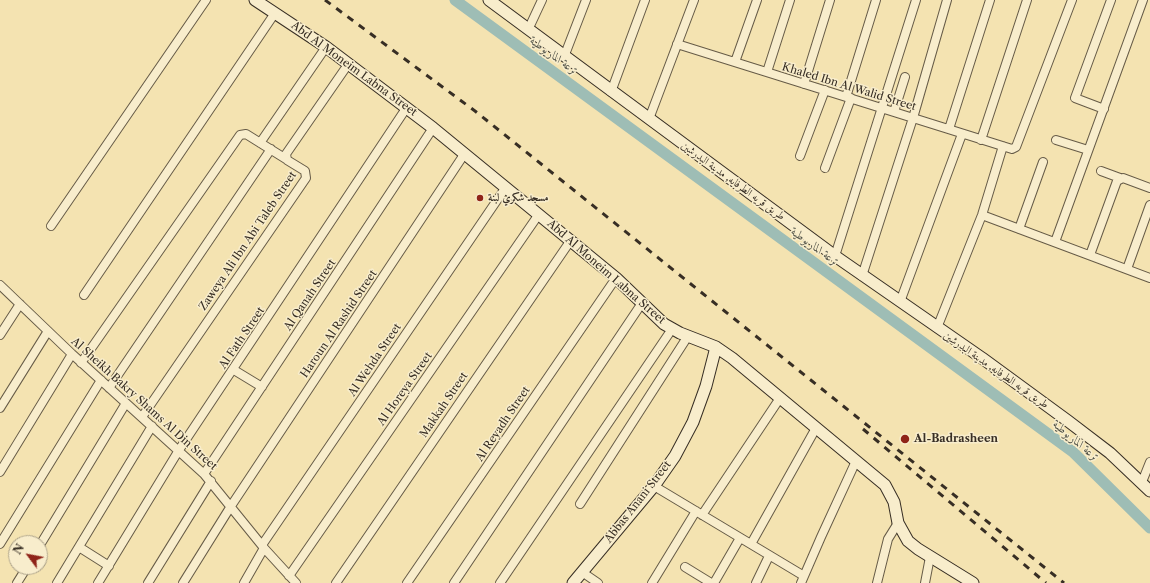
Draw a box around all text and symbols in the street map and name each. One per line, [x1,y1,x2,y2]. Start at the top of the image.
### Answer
street label: Abd Al Moneim Labna Street [288,19,420,119]
water label: ترعة الماريوطية [527,34,581,78]
street label: Khaled Ibn Al Walid Street [780,60,918,114]
street label: طريق قريه الطرفايه, مدينة البدرشين [678,139,788,223]
street label: Zaweya Ali Ibn Abi Taleb Street [196,169,300,313]
place label: مسجد شكري لبنة [488,191,548,205]
marker: مسجد شكري لبنة [475,193,485,203]
street label: Abd Al Moneim Labna Street [544,217,668,327]
water label: ترعة الماريوطية [788,225,842,269]
street label: Al Qanah Street [281,257,339,333]
street label: Haroun Al Rashid Street [298,268,380,380]
street label: Al Fath Street [216,305,268,371]
street label: Al Wehda Street [346,321,404,399]
street label: طريق قريه الطرفايه, مدينة البدرشين [941,329,1051,411]
street label: Al Sheikh Bakry Shams Al Din Street [68,335,220,473]
street label: Al Horeya Street [375,350,435,428]
street label: Makkah Street [417,370,471,440]
street label: Al Reyadh Street [473,384,533,464]
water label: ترعة الماريوطية [1050,417,1102,465]
place label: Al-Badrasheen [914,432,998,446]
marker: Al-Badrasheen [899,433,911,445]
street label: Abbas Anani Street [602,458,674,546]
north arrow [8,535,48,575]
text: N [10,541,27,557]

